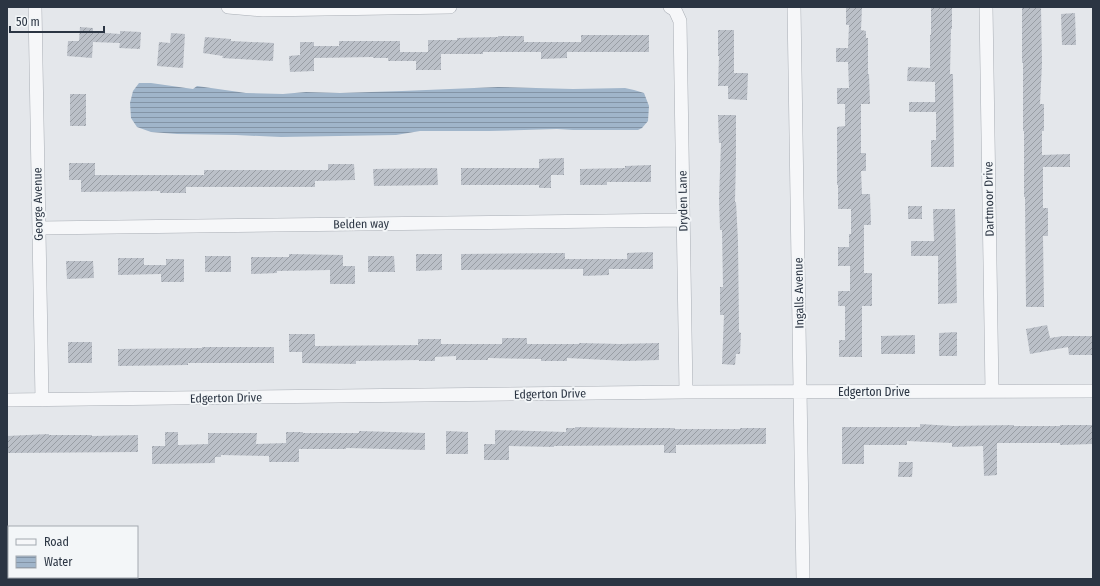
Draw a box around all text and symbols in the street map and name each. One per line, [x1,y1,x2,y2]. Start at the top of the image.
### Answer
scale bar [10,8,104,34]
text: 50 m [16,15,40,29]
street label: Dartmoor Drive [981,161,997,237]
street label: George Avenue [30,167,46,241]
street label: Dryden Lane [675,170,691,232]
street label: Belden way [333,217,390,231]
street label: Ingalls Avenue [791,257,807,329]
street label: Edgerton Drive [838,385,910,399]
street label: Edgerton Drive [514,386,586,402]
street label: Edgerton Drive [190,390,262,406]
legend [8,526,138,578]
text: Road [44,535,69,549]
text: Water [44,555,73,569]

